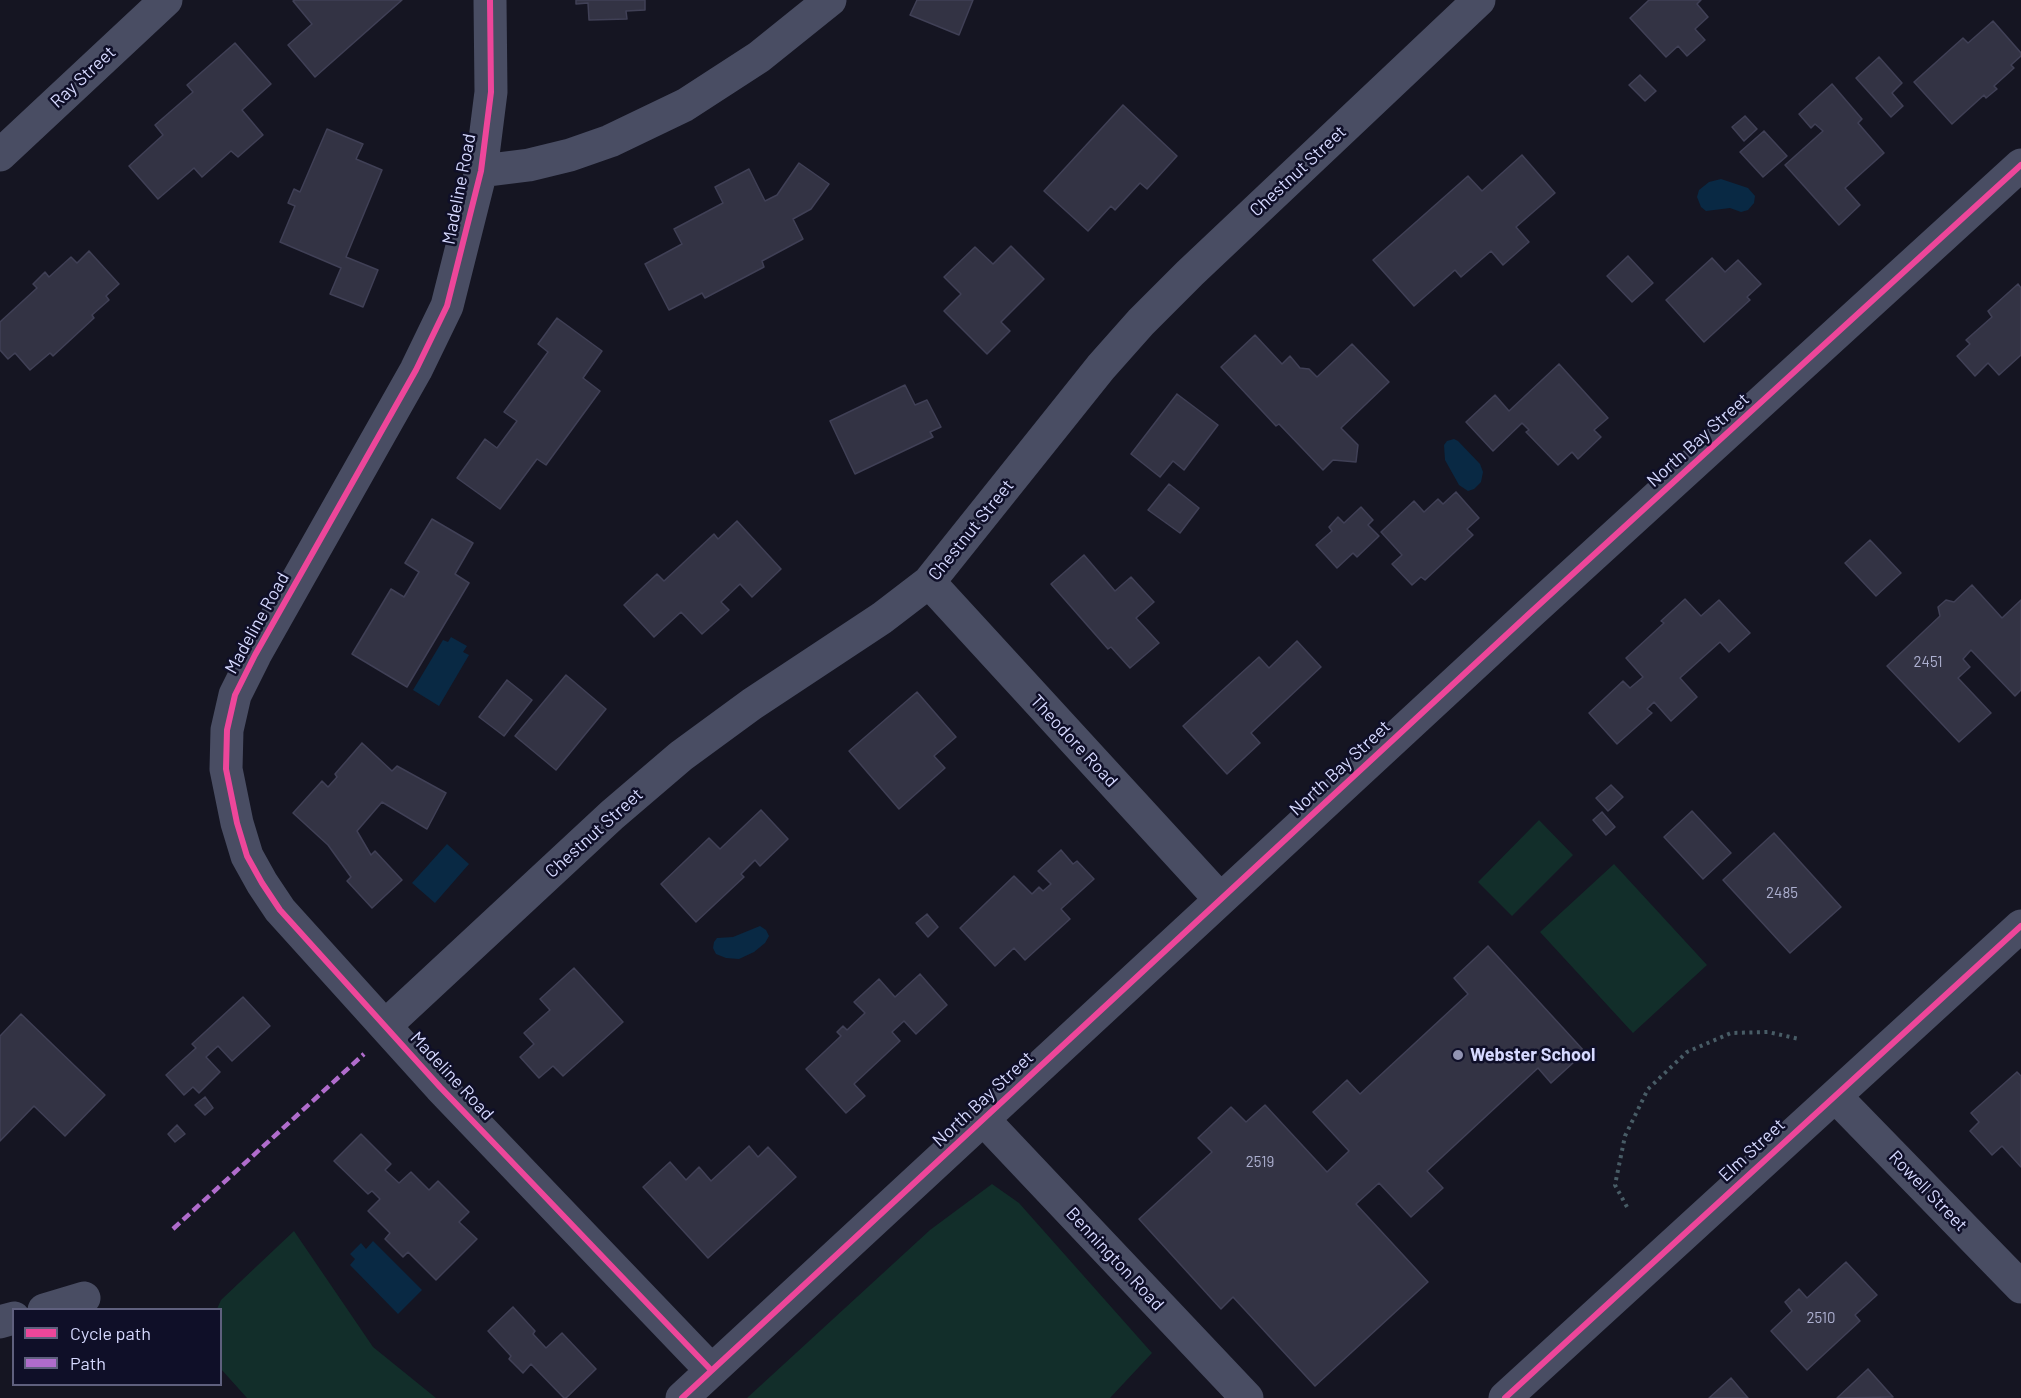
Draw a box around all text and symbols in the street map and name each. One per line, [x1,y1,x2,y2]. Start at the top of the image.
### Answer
street label: Ray Street [46,41,120,113]
street label: Chestnut Street [1245,121,1351,221]
street label: Madeline Road [438,132,480,246]
street label: North Bay Street [1642,388,1754,492]
street label: Chestnut Street [924,475,1018,585]
street label: Madeline Road [220,568,294,678]
house number: 2451 [1914,653,1942,671]
street label: Theodore Road [1026,690,1122,792]
street label: North Bay Street [1285,716,1395,820]
street label: Chestnut Street [541,784,647,882]
house number: 2485 [1766,884,1798,902]
street label: Madeline Road [406,1027,498,1125]
place label: Webster School [1470,1044,1595,1066]
street label: North Bay Street [928,1047,1038,1151]
marker: Webster School [1451,1048,1465,1062]
street label: Elm Street [1714,1114,1790,1186]
street label: Rowell Street [1884,1146,1972,1236]
house number: 2519 [1246,1153,1274,1171]
street label: Bennington Road [1062,1203,1168,1315]
legend [12,1308,222,1386]
house number: 2510 [1806,1309,1836,1327]
text: Cycle path [70,1322,151,1344]
text: Path [70,1352,106,1374]

